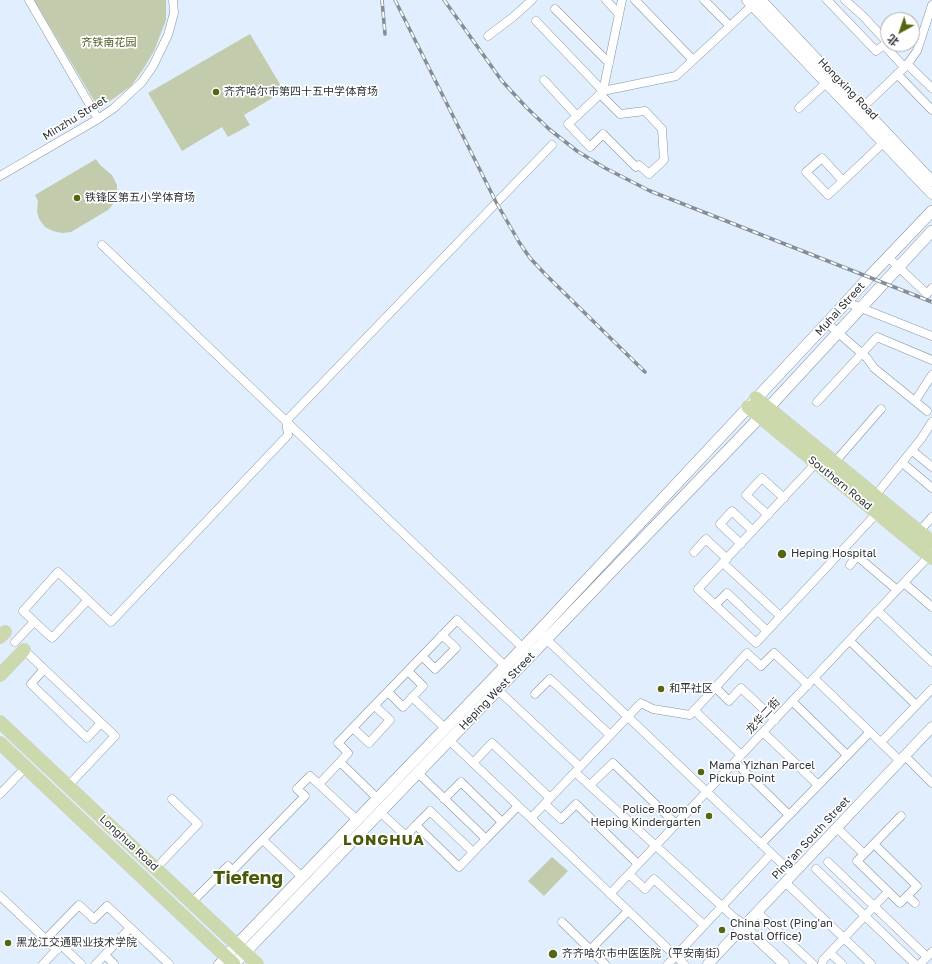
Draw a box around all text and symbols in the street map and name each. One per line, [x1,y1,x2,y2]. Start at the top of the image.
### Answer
north arrow [880,12,920,52]
text: 北 [884,32,901,49]
park label: 齐铁南花园 [82,36,136,50]
street label: Hongxing Road [815,55,881,123]
place label: 齐齐哈尔市第四十五中学体育场 [224,85,378,99]
marker: 齐齐哈尔市第四十五中学体育场 [211,87,221,97]
street label: Minzhu Street [40,93,110,143]
place label: 铁锋区第五小学体育场 [85,191,195,205]
marker: 铁锋区第五小学体育场 [72,193,82,203]
street label: Muhai Street [813,280,867,338]
street label: Southern Road [805,453,875,513]
place label: Heping Hospital [791,547,876,561]
marker: Heping Hospital [776,548,788,560]
street label: Heping West Street [457,649,537,733]
place label: 和平社区 [669,682,713,696]
marker: 和平社区 [656,684,666,694]
street label: 龙华二街 [743,695,783,737]
place label: Mama Yizhan Parcel Pickup Point [709,759,815,785]
marker: Mama Yizhan Parcel Pickup Point [696,767,706,777]
street label: Ping'an South Street [769,794,853,882]
place label: Police Room of Heping Kindergarten [591,803,701,829]
marker: Police Room of Heping Kindergarten [704,811,714,821]
street label: Longhua Road [97,812,161,874]
district label: LONGHUA [343,831,425,849]
district label: Tiefeng [213,867,283,889]
place label: China Post (Ping'an Postal Office) [730,917,833,943]
marker: China Post (Ping'an Postal Office) [717,925,727,935]
place label: 黑龙江交通职业技术学院 [16,936,137,950]
marker: 黑龙江交通职业技术学院 [3,938,13,948]
place label: 齐齐哈尔市中医医院（平安南街） [562,947,727,961]
marker: 齐齐哈尔市中医医院（平安南街） [547,948,559,960]

